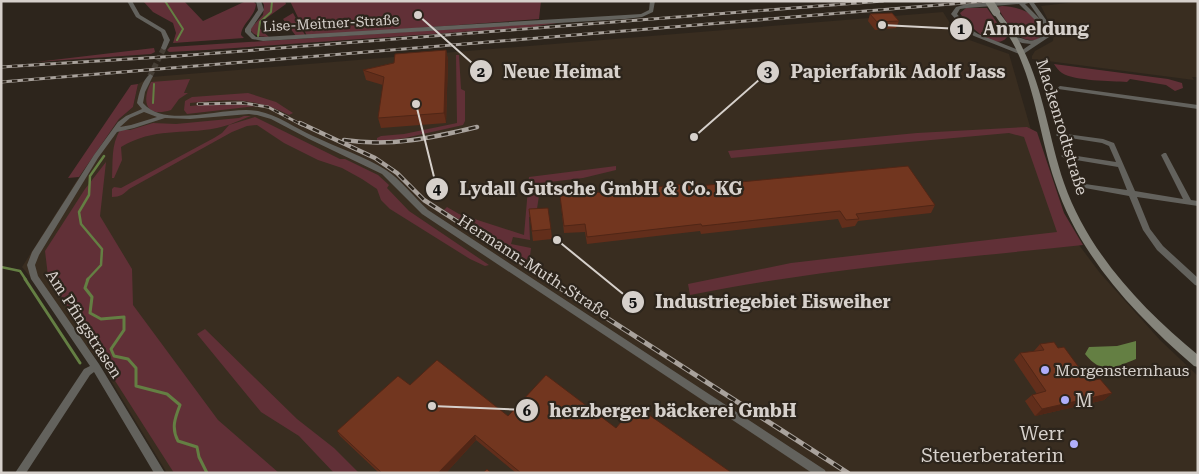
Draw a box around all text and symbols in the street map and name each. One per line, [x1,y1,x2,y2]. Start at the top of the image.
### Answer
street label: Lise-Meitner-Straße [262,11,400,35]
callout: Anmeldung [948,12,1099,45]
text: Anmeldung [983,18,1090,39]
text: 1 [957,20,966,38]
callout: Neue Heimat [468,55,631,88]
callout: Papierfabrik Adolf Jass [756,55,1016,88]
street label: Mackenrodtstraße [1032,57,1092,197]
text: Neue Heimat [503,61,621,82]
text: Papierfabrik Adolf Jass [791,61,1006,82]
text: 2 [477,63,485,81]
text: 3 [764,63,773,81]
callout: Lydall Gutsche GmbH & Co. KG [425,173,753,206]
text: Lydall Gutsche GmbH & Co. KG [460,178,743,199]
text: 4 [433,180,442,198]
street label: Hermann-Muth-Straße [454,211,614,323]
street label: Am Pfingstrasen [42,266,126,382]
callout: Industriegebiet Eisweiher [621,285,901,318]
text: Industriegebiet Eisweiher [655,291,891,312]
text: 5 [629,293,637,311]
place label: Morgensternhaus [1055,361,1190,380]
marker: Morgensternhaus [1039,364,1051,376]
place label: M [1075,389,1093,412]
callout: herzberger bäckerei GmbH [514,394,806,427]
marker: M [1059,394,1071,406]
text: herzberger bäckerei GmbH [549,400,797,421]
text: 6 [523,402,532,420]
place label: Werr Steuerberaterin [921,422,1064,467]
marker: Werr Steuerberaterin [1068,438,1080,450]

